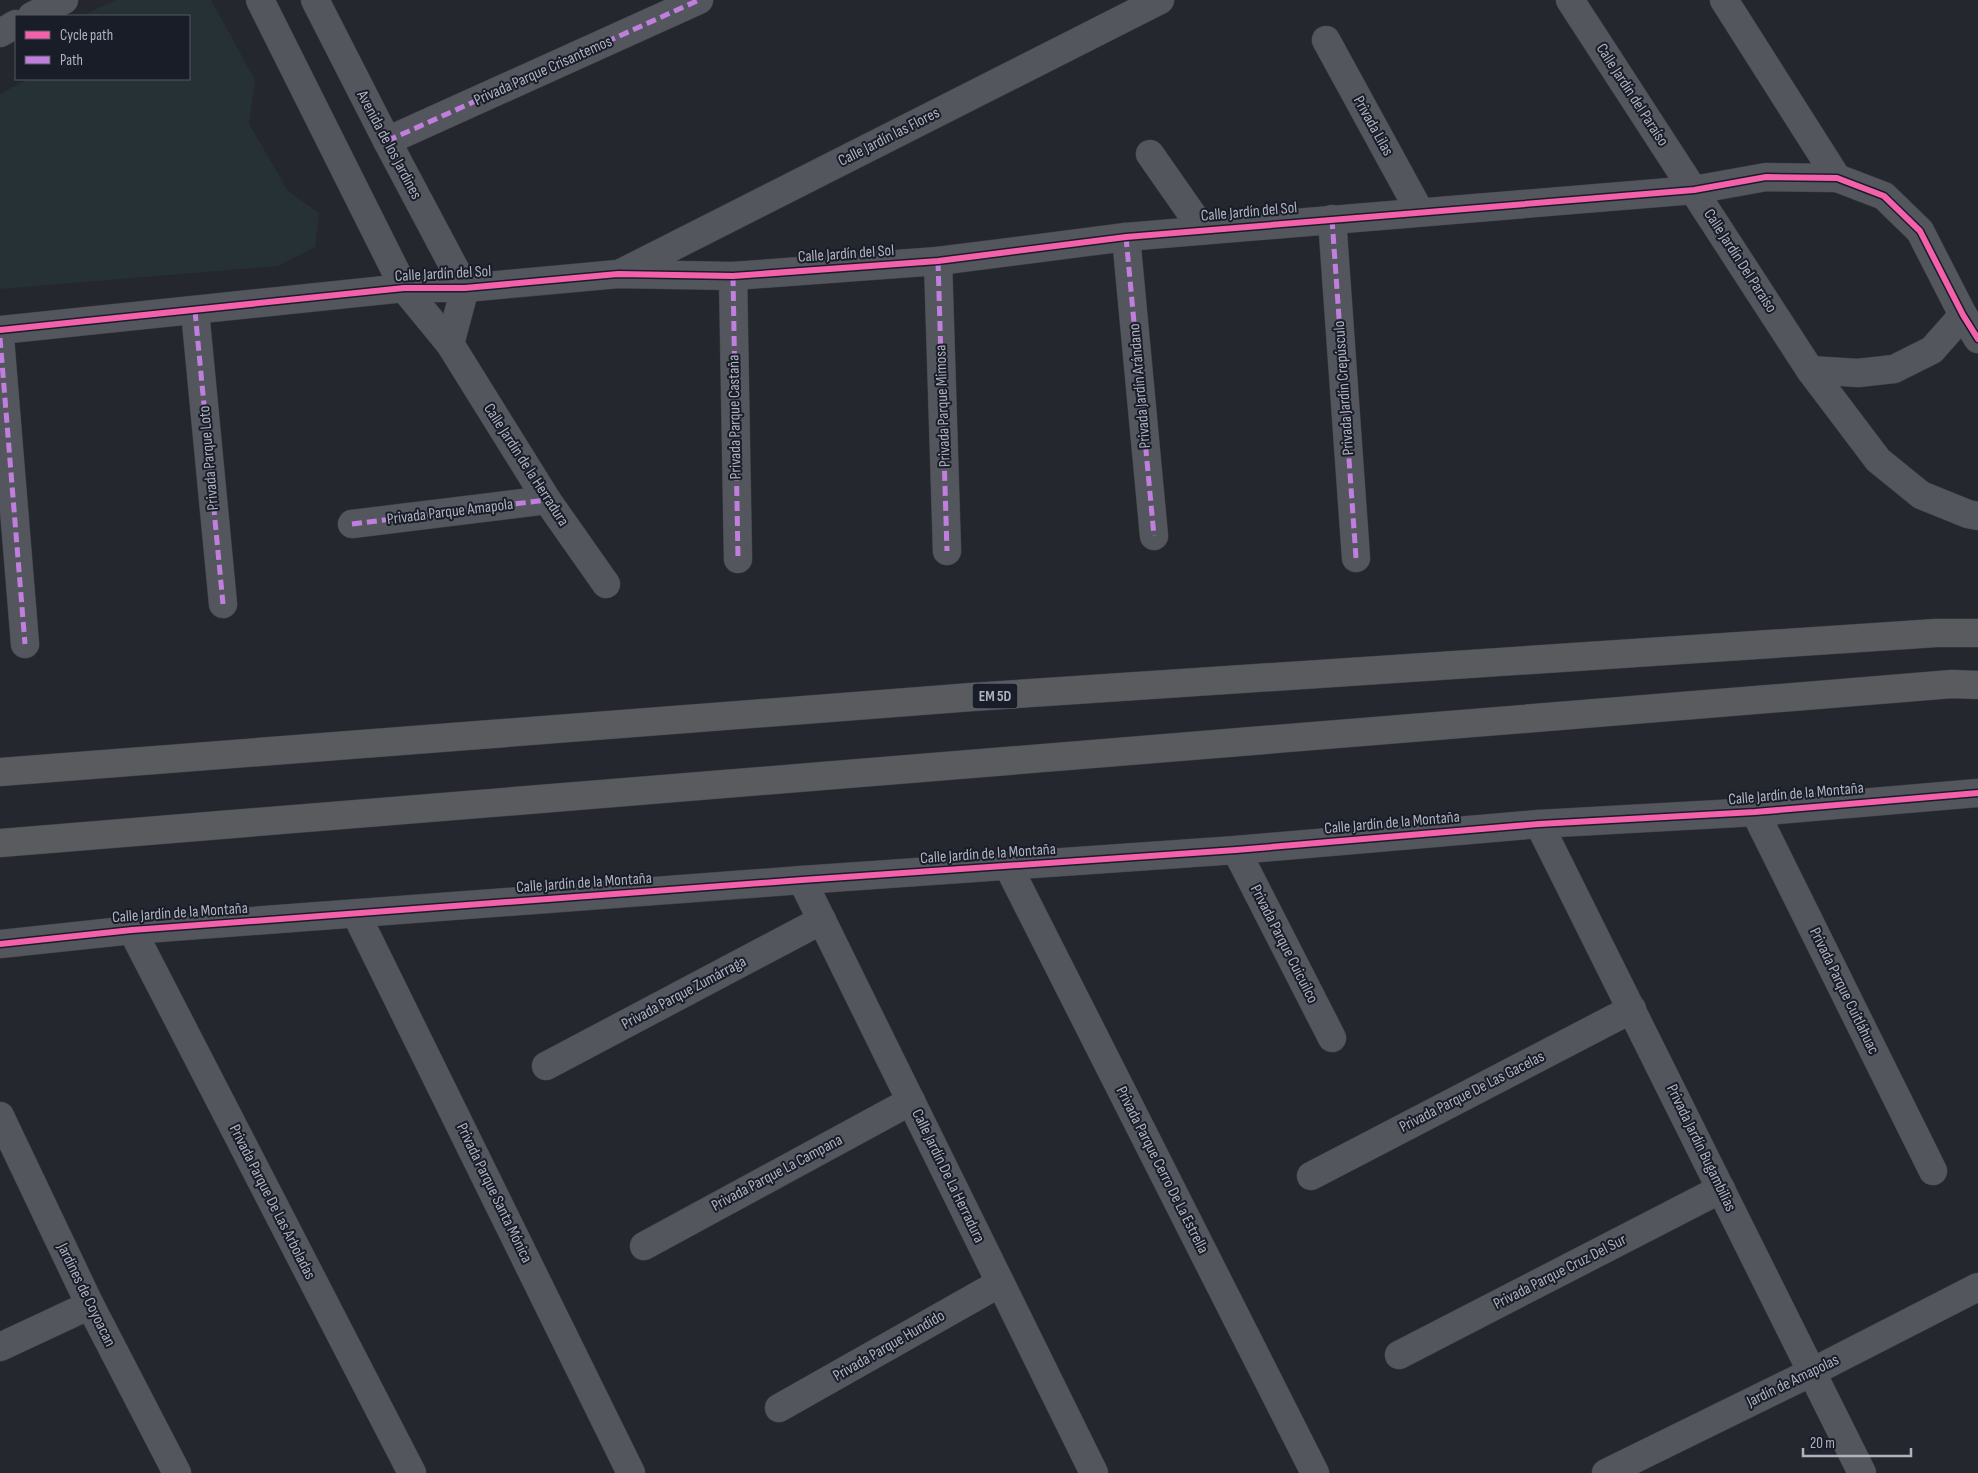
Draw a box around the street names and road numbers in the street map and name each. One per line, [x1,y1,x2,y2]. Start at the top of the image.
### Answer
street label: Privada Parque Crisantemos [471,32,615,110]
street label: Calle Jardín del Paraíso [1592,40,1672,150]
street label: Avenida de los Jardines [352,87,426,203]
street label: Privada Lilas [1349,93,1397,160]
street label: Calle Jardín las Flores [835,103,943,171]
street label: Calle Jardín del Sol [1200,198,1298,226]
street label: Calle Jardín Del Paraíso [1699,206,1781,316]
street label: Calle Jardín del Sol [797,241,895,267]
street label: Calle Jardín del Sol [394,262,492,286]
street label: Privada Jardín Crepúsculo [1330,320,1358,456]
street label: Privada Jardín Arándano [1125,323,1155,449]
street label: Privada Parque Mimosa [931,345,955,467]
street label: Privada Parque Castaña [724,355,746,479]
street label: Calle Jardín de la Herradura [479,400,573,530]
street label: Privada Parque Loto [195,405,223,511]
street label: Privada Parque Amapola [386,495,514,529]
road number: EM 5D [972,684,1018,708]
street label: Calle Jardín de la Montaña [1728,779,1864,809]
street label: Calle Jardín de la Montaña [1324,808,1460,838]
street label: Calle Jardín de la Montaña [920,840,1056,868]
street label: Calle Jardín de la Montaña [516,869,652,897]
street label: Privada Parque Cuicuilco [1246,882,1322,1006]
street label: Calle Jardín de la Montaña [112,899,248,927]
street label: Privada Parque Cuitláhuac [1805,925,1883,1057]
street label: Privada Parque Zumárraga [619,952,749,1034]
street label: Privada Parque De Las Gacelas [1396,1047,1548,1137]
street label: Privada Jardín Bugambilias [1662,1081,1740,1215]
street label: Privada Parque Cerro De La Estrella [1112,1083,1212,1257]
street label: Calle Jardín De La Herradura [907,1106,989,1246]
street label: Privada Parque Santa Mónica [452,1120,536,1266]
street label: Privada Parque De Las Arboladas [225,1121,319,1283]
street label: Privada Parque La Campana [708,1130,846,1216]
street label: Privada Parque Cruz Del Sur [1490,1230,1630,1314]
street label: Jardines de Coyoacan [52,1239,119,1350]
street label: Privada Parque Hundido [830,1306,948,1386]
street label: Jardín de Amapolas [1743,1350,1842,1412]

